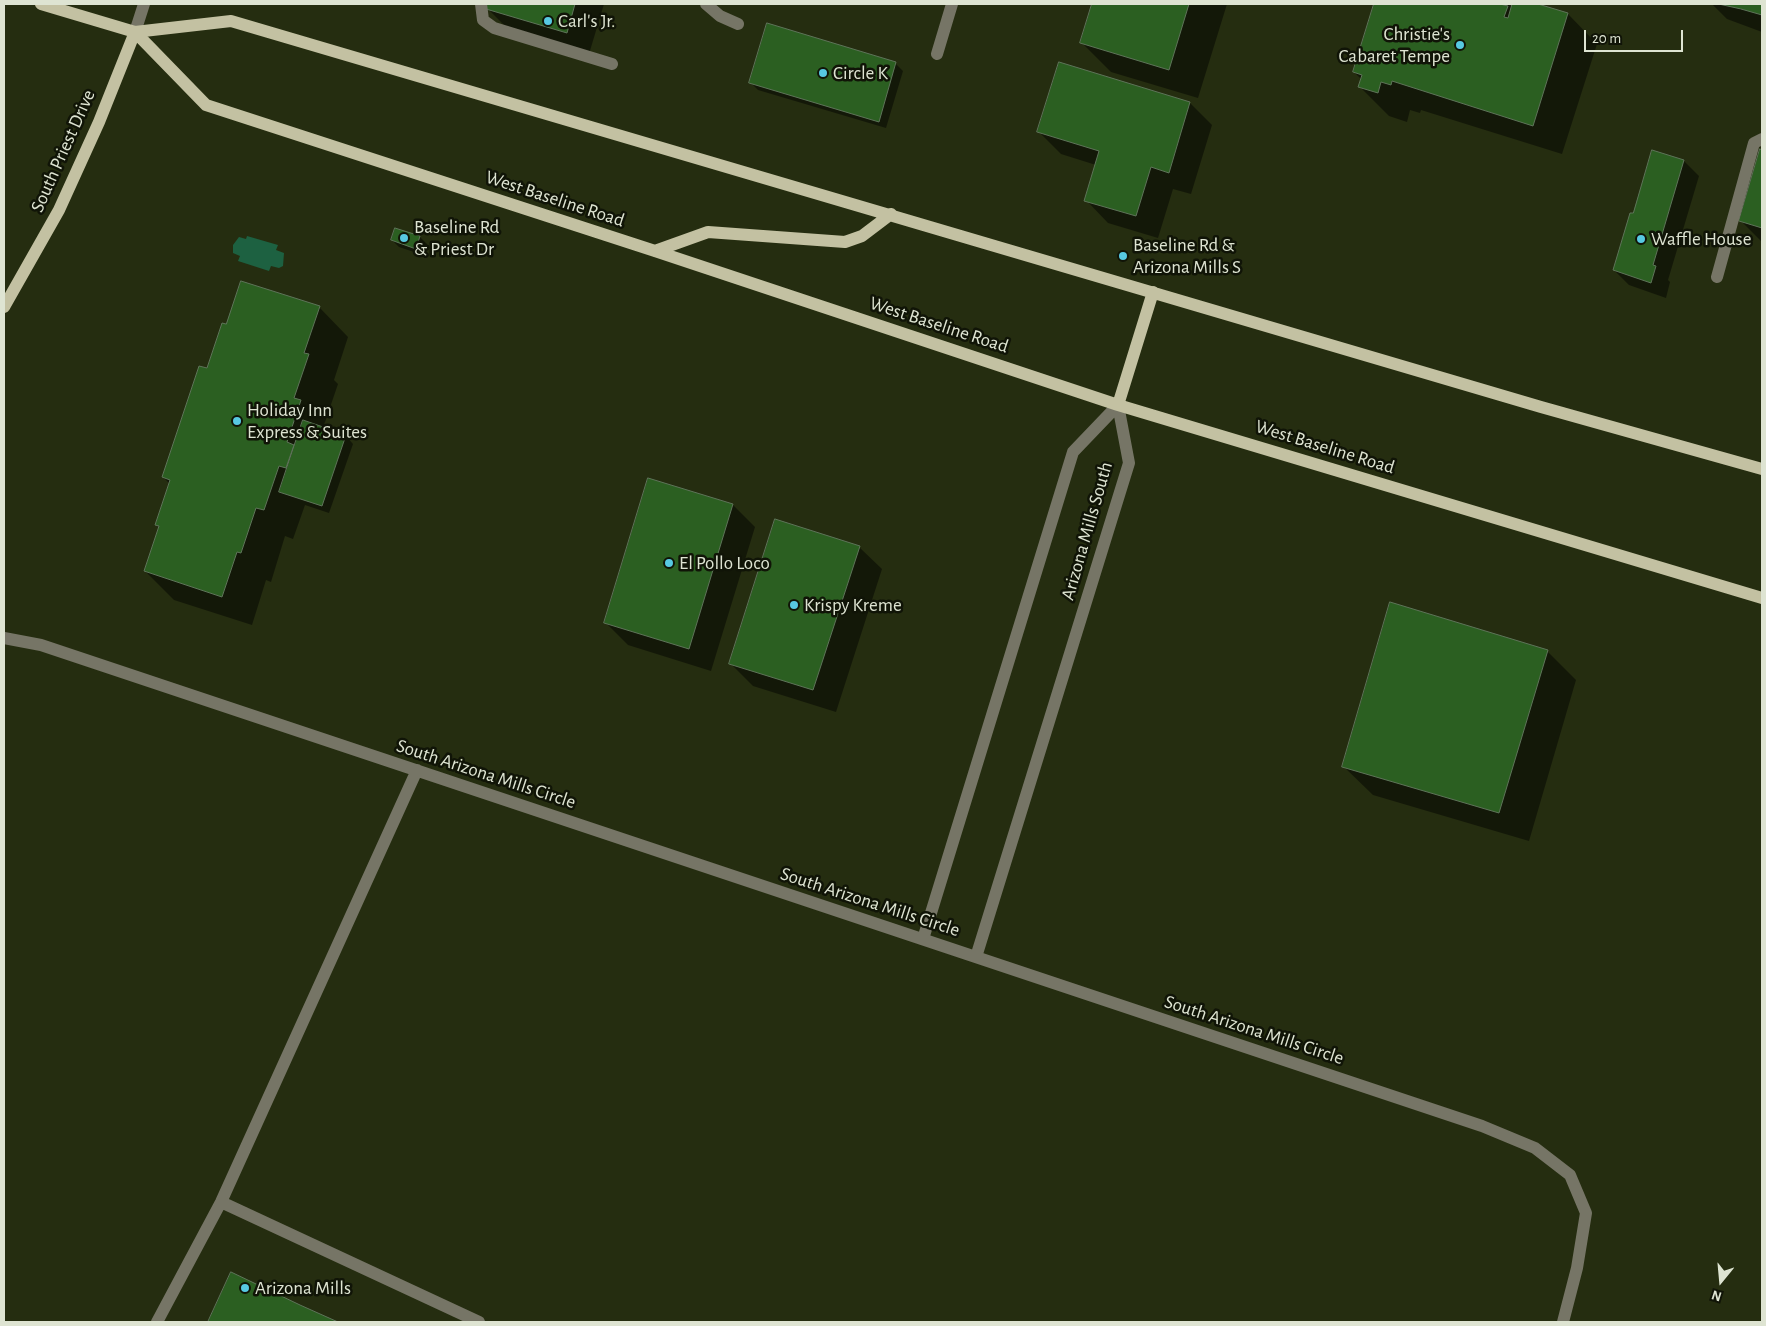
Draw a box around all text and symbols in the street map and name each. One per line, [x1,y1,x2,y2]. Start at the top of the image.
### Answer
place label: Carl's Jr. [558,10,615,32]
marker: Carl's Jr. [542,15,554,27]
scale bar [1586,20,1685,52]
place label: Christie's Cabaret Tempe [1338,23,1450,67]
text: 20 m [1592,31,1621,46]
marker: Christie's Cabaret Tempe [1454,39,1466,51]
place label: Circle K [833,62,888,84]
marker: Circle K [817,67,829,79]
street label: South Priest Drive [26,86,100,216]
street label: West Baseline Road [483,166,627,232]
place label: Baseline Rd & Priest Dr [414,216,499,260]
place label: Waffle House [1651,228,1751,250]
marker: Baseline Rd & Priest Dr [398,232,410,244]
marker: Waffle House [1635,233,1647,245]
place label: Baseline Rd & Arizona Mills S [1133,234,1241,278]
marker: Baseline Rd & Arizona Mills S [1117,250,1129,262]
street label: West Baseline Road [867,292,1011,358]
place label: Holiday Inn Express & Suites [247,399,367,443]
marker: Holiday Inn Express & Suites [231,415,243,427]
street label: West Baseline Road [1252,415,1398,479]
street label: Arizona Mills South [1056,459,1118,603]
place label: El Pollo Loco [679,552,770,574]
marker: El Pollo Loco [663,557,675,569]
place label: Krispy Kreme [804,594,902,616]
marker: Krispy Kreme [788,599,800,611]
street label: South Arizona Mills Circle [393,734,579,814]
street label: South Arizona Mills Circle [777,862,963,942]
street label: South Arizona Mills Circle [1161,990,1347,1070]
north arrow [1696,1256,1746,1306]
place label: Arizona Mills [255,1277,351,1299]
marker: Arizona Mills [239,1282,251,1294]
text: N [1710,1287,1723,1303]

